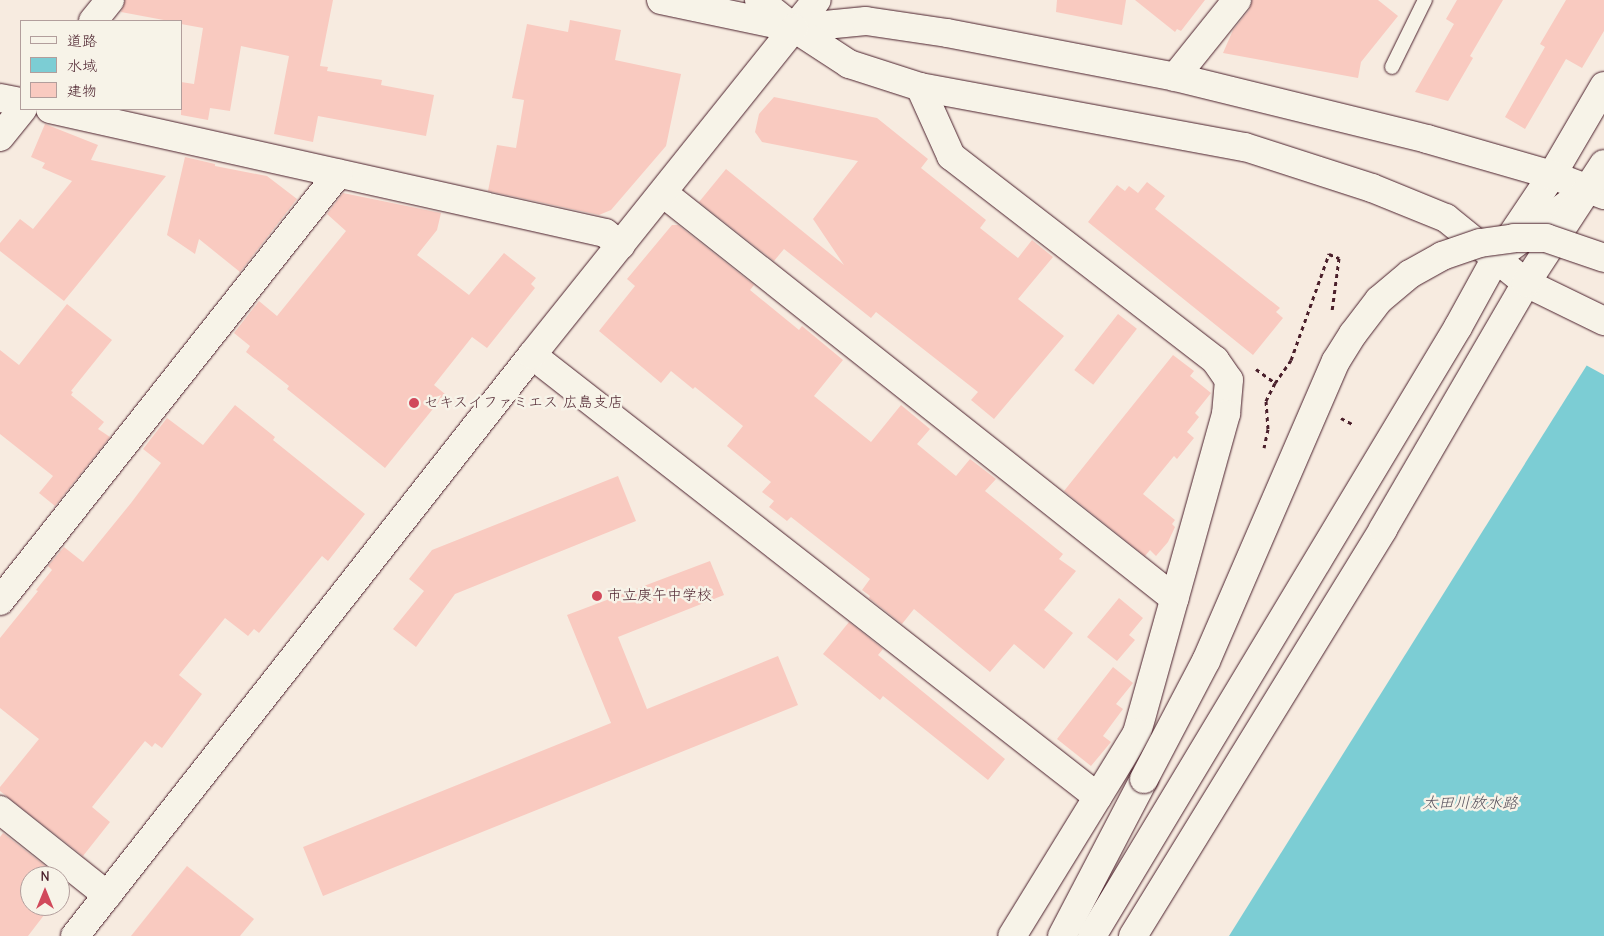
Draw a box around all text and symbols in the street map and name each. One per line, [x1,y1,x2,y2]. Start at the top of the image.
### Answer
legend [20,20,182,110]
text: 道路 [67,32,97,50]
text: 水域 [67,57,97,75]
text: 建物 [67,82,97,100]
place label: セキスイファミエス 広島支店 [424,394,624,412]
marker: セキスイファミエス 広島支店 [408,397,420,409]
place label: 市立庚午中学校 [607,587,712,605]
marker: 市立庚午中学校 [591,590,603,602]
water label: 太田川放水路 [1422,793,1518,813]
north arrow [20,866,70,916]
text: N [40,868,50,885]

